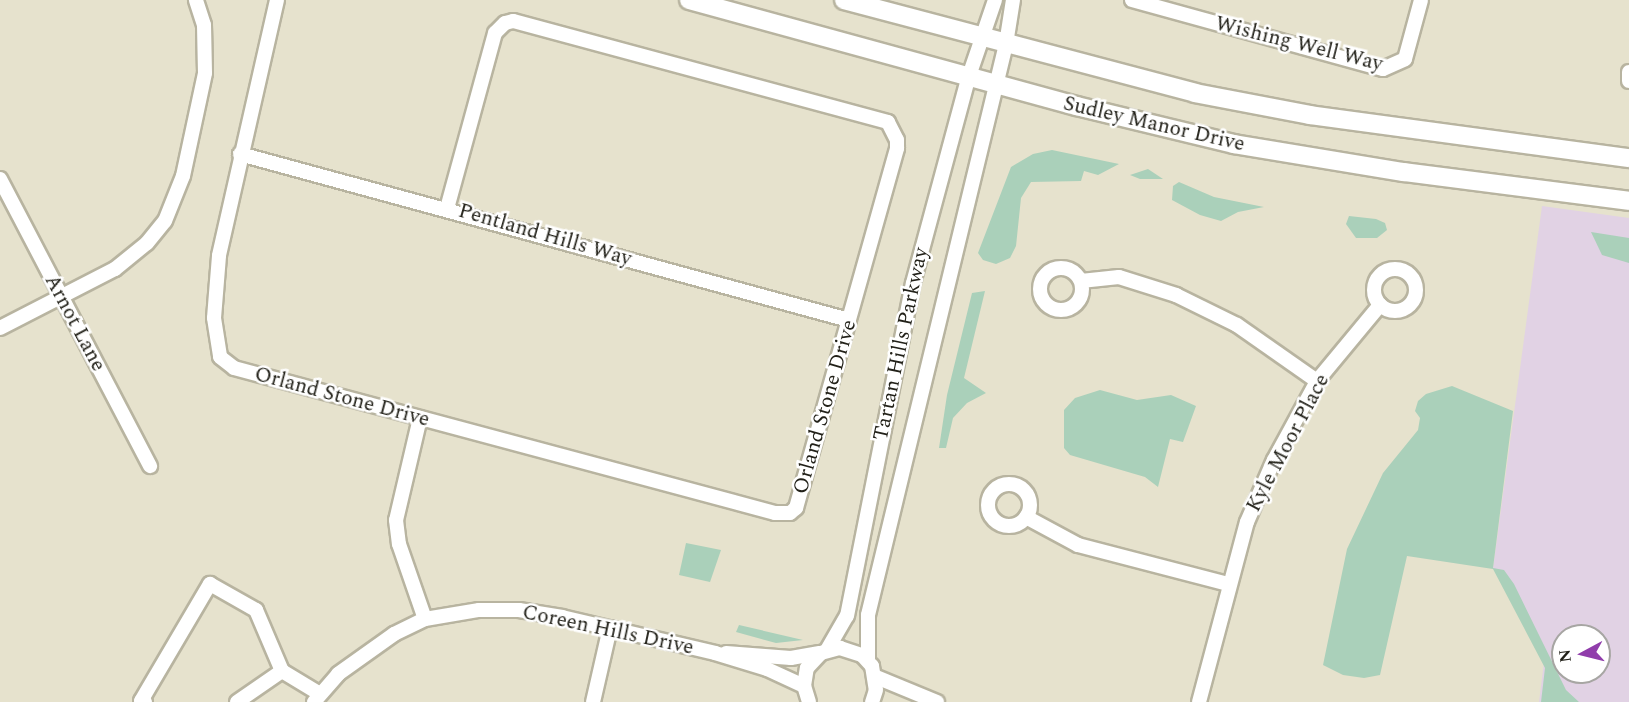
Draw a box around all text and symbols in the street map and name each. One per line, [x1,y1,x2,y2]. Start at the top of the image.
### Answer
street label: Wishing Well Way [1213,11,1385,77]
street label: Sudley Manor Drive [1061,91,1247,157]
street label: Pentland Hills Way [455,198,635,272]
street label: Tartan Hills Parkway [868,245,934,443]
street label: Arnot Lane [39,270,111,376]
street label: Orland Stone Drive [788,317,862,497]
street label: Orland Stone Drive [252,362,432,432]
street label: Kyle Moor Place [1241,370,1335,516]
street label: Coreen Hills Drive [520,600,696,660]
north arrow [1551,624,1611,684]
text: N [1552,648,1578,664]

